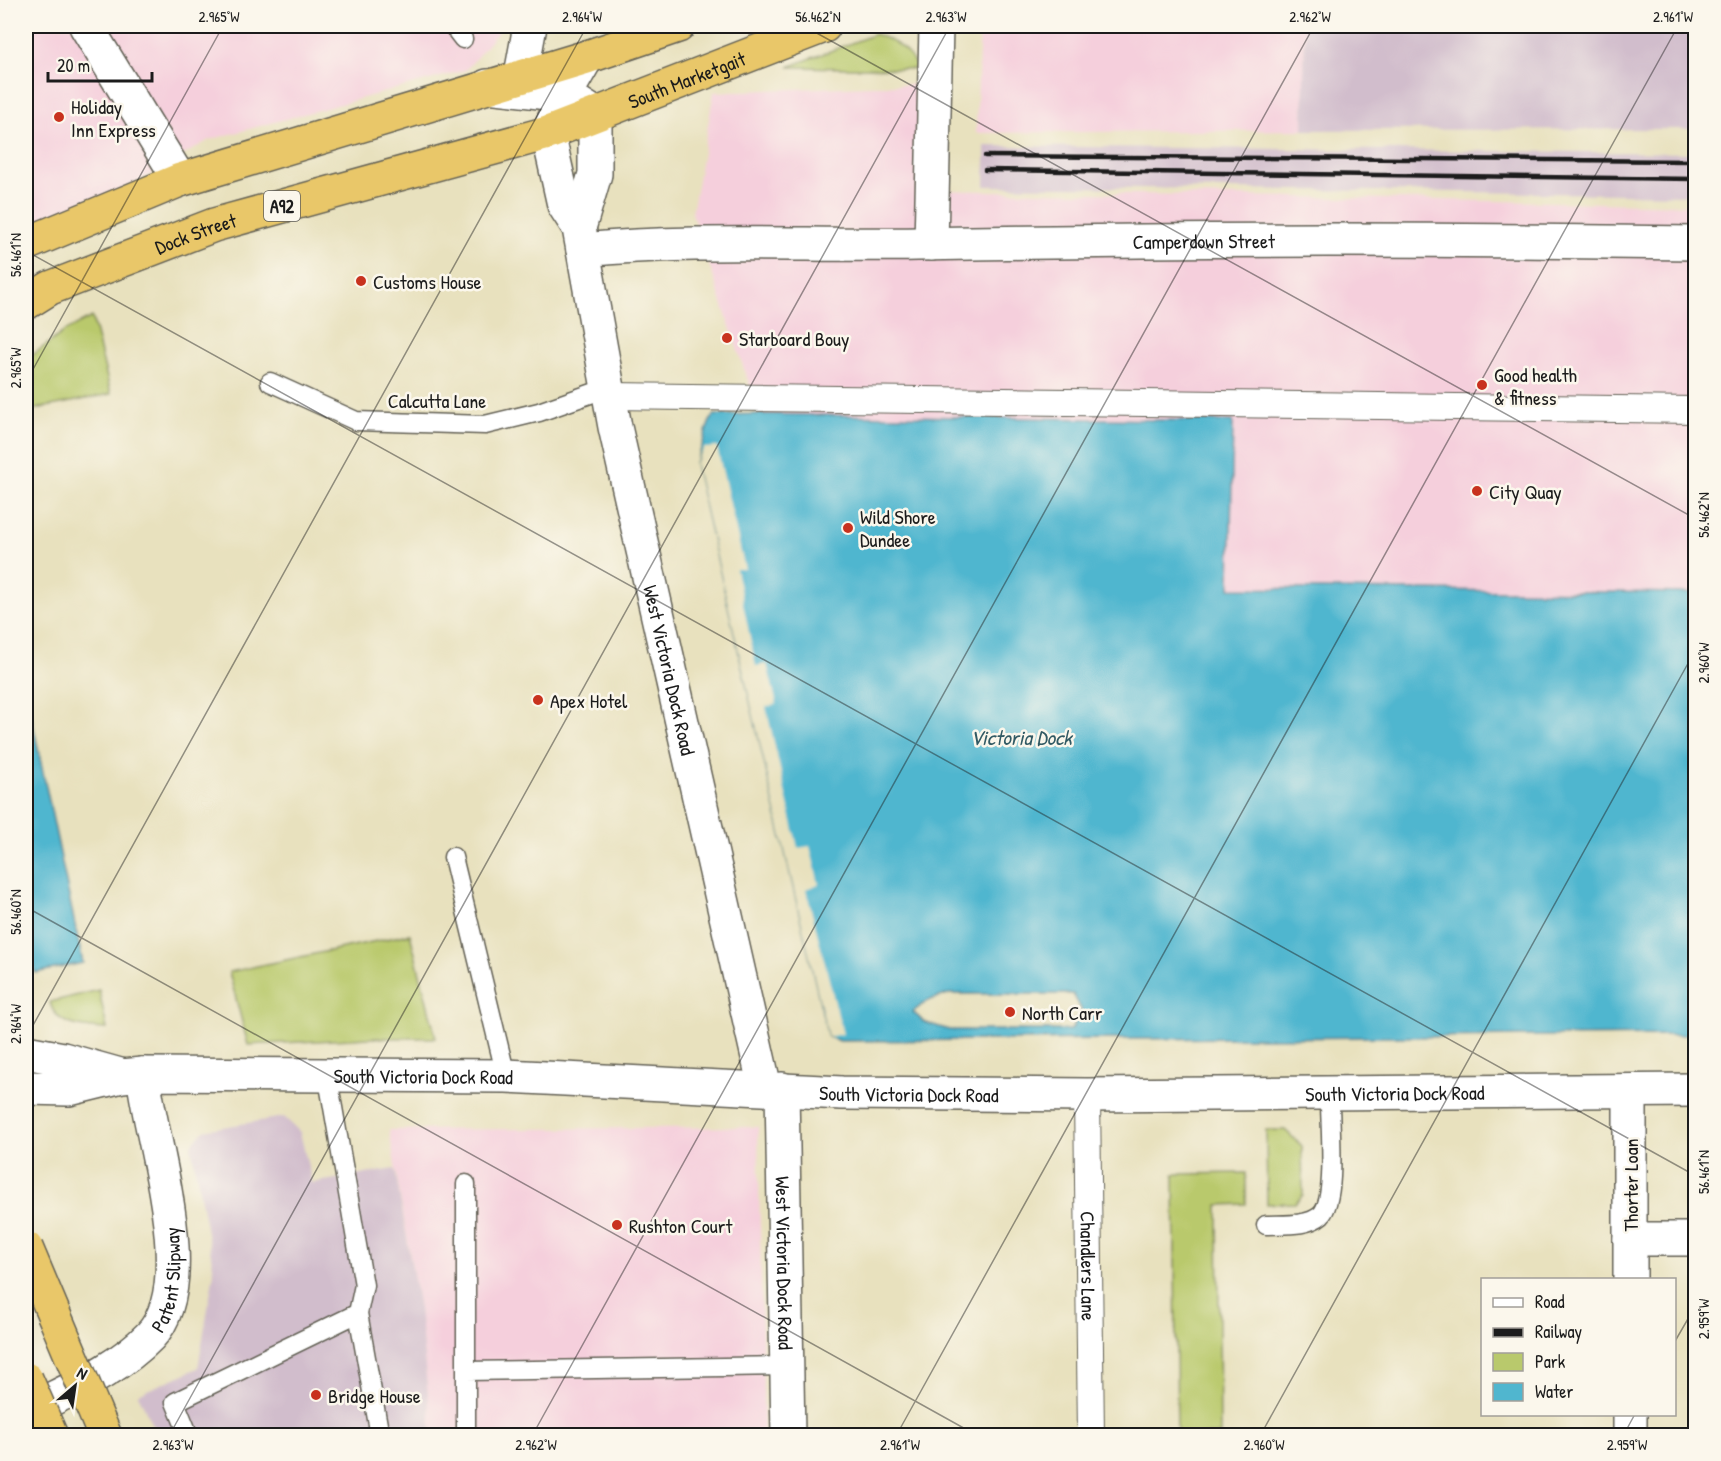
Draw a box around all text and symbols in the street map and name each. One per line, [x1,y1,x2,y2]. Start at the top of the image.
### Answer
text: 2.965°W [199,6,240,27]
text: 2.964°W [562,6,603,27]
text: 56.462°N [795,6,841,27]
text: 2.963°W [925,6,967,27]
text: 2.962°W [1289,6,1331,27]
text: 2.961°W [1653,6,1694,27]
street label: South Marketgait [624,44,750,114]
scale bar [48,45,152,83]
text: 20 m [57,53,90,78]
place label: Holiday Inn Express [71,93,156,143]
marker: Holiday Inn Express [52,110,66,124]
road number: A92 [264,191,300,221]
street label: Dock Street [151,206,240,260]
street label: Camperdown Street [1133,227,1276,254]
text: 56.461°N [5,233,26,277]
place label: Customs House [373,268,482,295]
marker: Customs House [354,274,368,288]
place label: Starboard Bouy [739,325,850,352]
marker: Starboard Bouy [720,331,734,345]
text: 2.965°W [5,347,26,388]
place label: Good health & fitness [1494,361,1577,411]
marker: Good health & fitness [1475,378,1489,392]
street label: Calcutta Lane [388,387,486,414]
place label: City Quay [1489,478,1562,505]
marker: City Quay [1470,484,1484,498]
text: 56.462°N [1693,492,1714,538]
place label: Wild Shore Dundee [860,503,936,553]
marker: Wild Shore Dundee [841,521,855,535]
street label: West Victoria Dock Road [638,582,703,758]
text: 2.960°W [1693,642,1714,684]
place label: Apex Hotel [550,687,628,714]
marker: Apex Hotel [531,693,545,707]
water label: Victoria Dock [970,723,1074,752]
text: 56.460°N [5,889,26,935]
place label: North Carr [1022,999,1103,1026]
text: 2.964°W [5,1003,26,1044]
marker: North Carr [1003,1005,1017,1019]
street label: South Victoria Dock Road [334,1062,514,1090]
street label: South Victoria Dock Road [819,1078,999,1108]
street label: South Victoria Dock Road [1305,1078,1485,1107]
street label: Thorter Loan [1617,1138,1644,1232]
text: 56.461°N [1693,1150,1714,1194]
street label: West Victoria Dock Road [770,1176,800,1350]
street label: Chandlers Lane [1075,1211,1103,1321]
place label: Rushton Court [629,1212,733,1239]
marker: Rushton Court [610,1218,624,1232]
street label: Patent Slipway [144,1226,186,1337]
legend [1481,1278,1676,1416]
text: Road [1535,1289,1565,1314]
text: 2.959°W [1693,1298,1714,1339]
text: Railway [1535,1319,1582,1344]
text: Park [1535,1349,1566,1374]
north arrow [45,1356,105,1416]
text: N [73,1361,92,1385]
text: Water [1535,1379,1573,1404]
place label: Bridge House [328,1382,421,1409]
marker: Bridge House [309,1388,323,1402]
text: 2.963°W [152,1434,194,1455]
text: 2.962°W [515,1434,557,1455]
text: 2.961°W [880,1434,921,1455]
text: 2.960°W [1243,1434,1285,1455]
text: 2.959°W [1607,1434,1648,1455]

